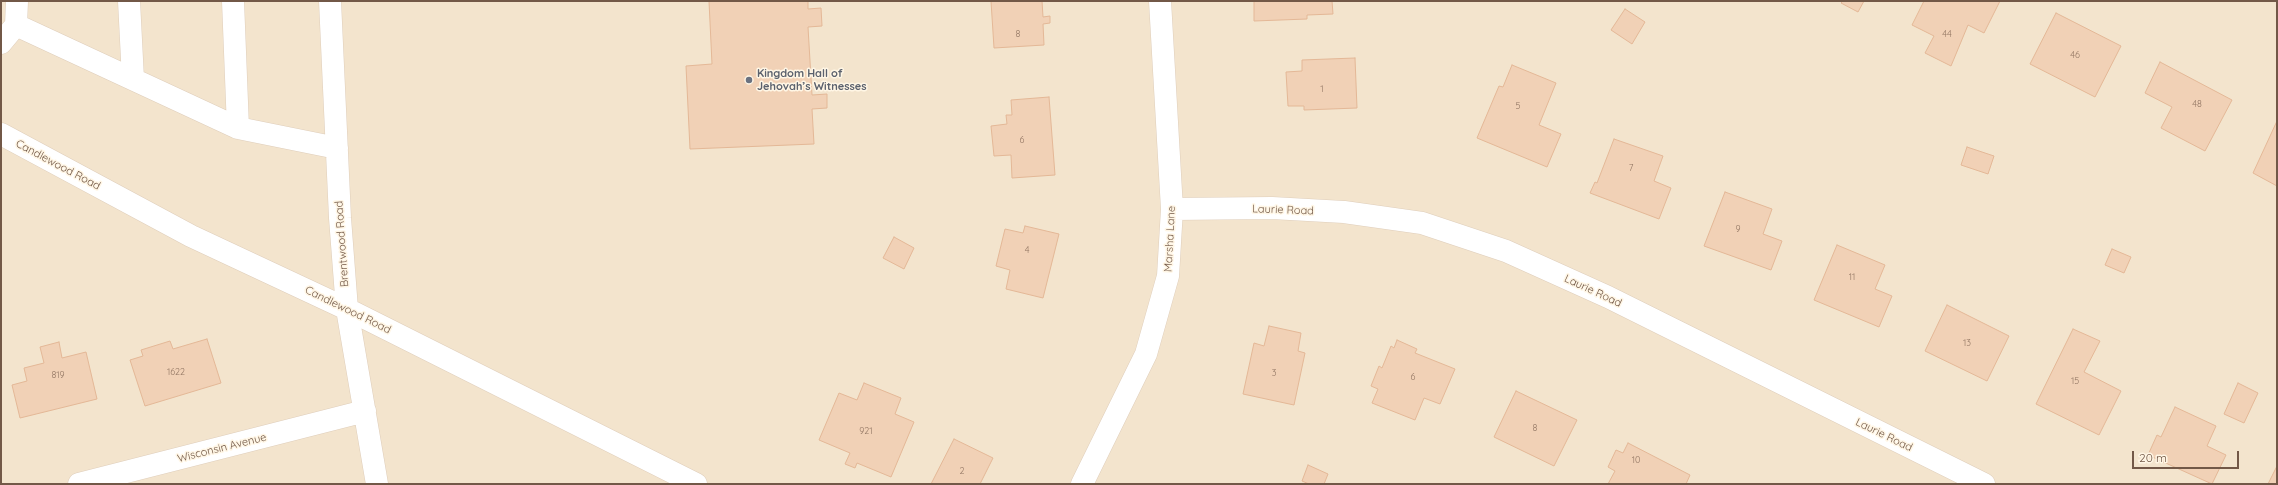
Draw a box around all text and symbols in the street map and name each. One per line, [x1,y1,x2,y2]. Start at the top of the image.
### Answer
house number: 8 [1016,29,1020,39]
house number: 44 [1942,29,1952,39]
house number: 46 [2070,50,2080,60]
place label: Kingdom Hall of Jehovah’s Witnesses [757,67,867,93]
marker: Kingdom Hall of Jehovah’s Witnesses [744,75,754,85]
house number: 1 [1320,84,1324,94]
house number: 48 [2192,99,2202,109]
house number: 5 [1516,101,1520,111]
house number: 6 [1020,135,1024,145]
street label: Candlewood Road [13,137,103,193]
house number: 7 [1629,163,1633,173]
street label: Brentwood Road [332,200,352,288]
street label: Laurie Road [1252,202,1314,218]
street label: Marsha Lane [1162,206,1178,272]
house number: 9 [1735,224,1741,234]
house number: 4 [1025,245,1029,255]
street label: Laurie Road [1562,272,1624,310]
house number: 11 [1849,272,1855,282]
street label: Candlewood Road [303,283,393,337]
house number: 13 [1963,338,1971,348]
house number: 1622 [167,367,185,377]
house number: 3 [1272,368,1276,378]
house number: 819 [51,370,65,380]
house number: 6 [1411,372,1415,382]
house number: 15 [2071,376,2079,386]
street label: Laurie Road [1853,416,1915,454]
house number: 8 [1533,423,1537,433]
house number: 921 [859,426,873,436]
street label: Wisconsin Avenue [176,431,268,465]
scale bar [2134,443,2241,469]
text: 20 m [2139,450,2167,465]
house number: 10 [1632,455,1640,465]
house number: 2 [960,466,964,476]

